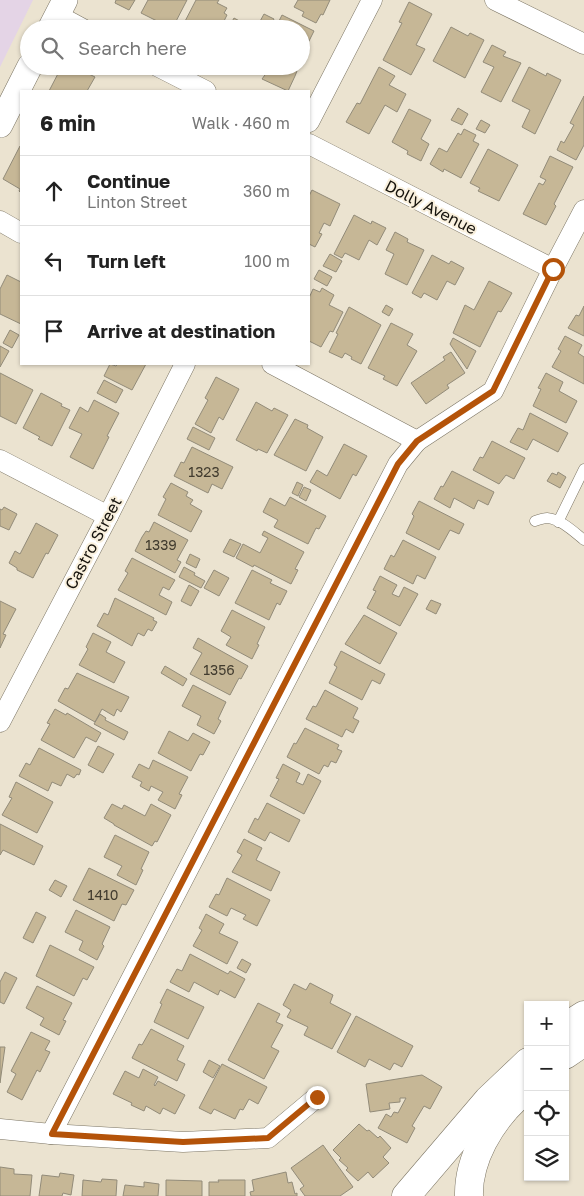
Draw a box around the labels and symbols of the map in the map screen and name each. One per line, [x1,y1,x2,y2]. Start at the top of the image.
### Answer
street label: Dolly Avenue [382,175,480,239]
route start [542,258,565,281]
house number: 1323 [188,463,220,480]
street label: Castro Street [60,493,126,593]
house number: 1339 [145,536,177,553]
house number: 1356 [203,661,235,678]
house number: 1410 [88,886,118,903]
route end [306,1086,329,1109]

